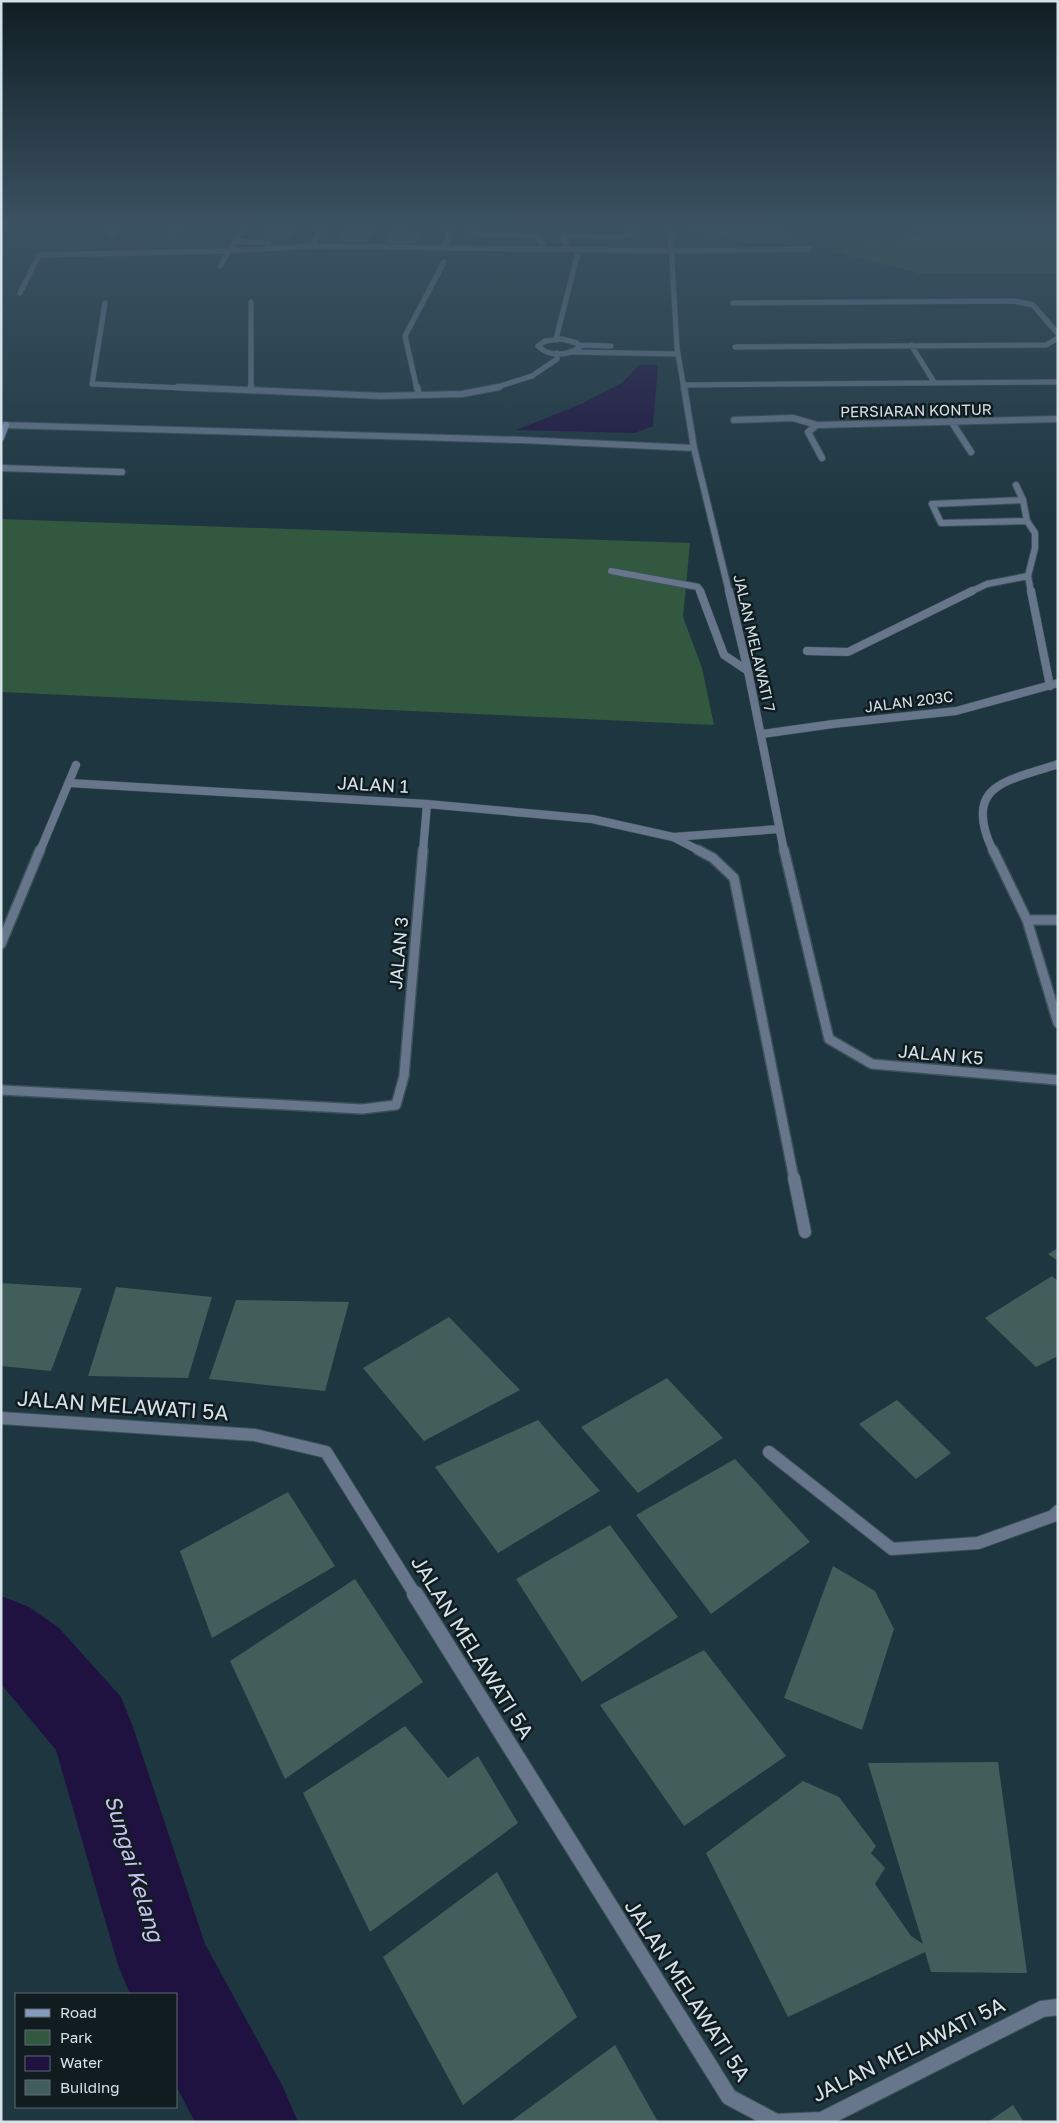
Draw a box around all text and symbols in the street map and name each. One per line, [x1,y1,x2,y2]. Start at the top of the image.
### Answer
street label: PERSIARAN KONTUR [840,400,992,420]
street label: JALAN MELAWATI 7 [730,573,780,713]
street label: JALAN 203C [864,687,954,715]
street label: JALAN 1 [337,771,409,797]
street label: JALAN 3 [384,916,412,990]
street label: JALAN K5 [897,1039,985,1069]
street label: JALAN MELAWATI 5A [17,1385,229,1425]
street label: JALAN MELAWATI 5A [406,1550,540,1744]
water label: Sungai Kelang [100,1791,171,1946]
street label: JALAN MELAWATI 5A [619,1894,757,2086]
street label: JALAN MELAWATI 5A [807,1991,1009,2107]
legend [15,1993,178,2108]
text: Road [60,2003,97,2021]
text: Park [60,2028,93,2046]
text: Water [60,2053,103,2071]
text: Building [60,2078,120,2096]

